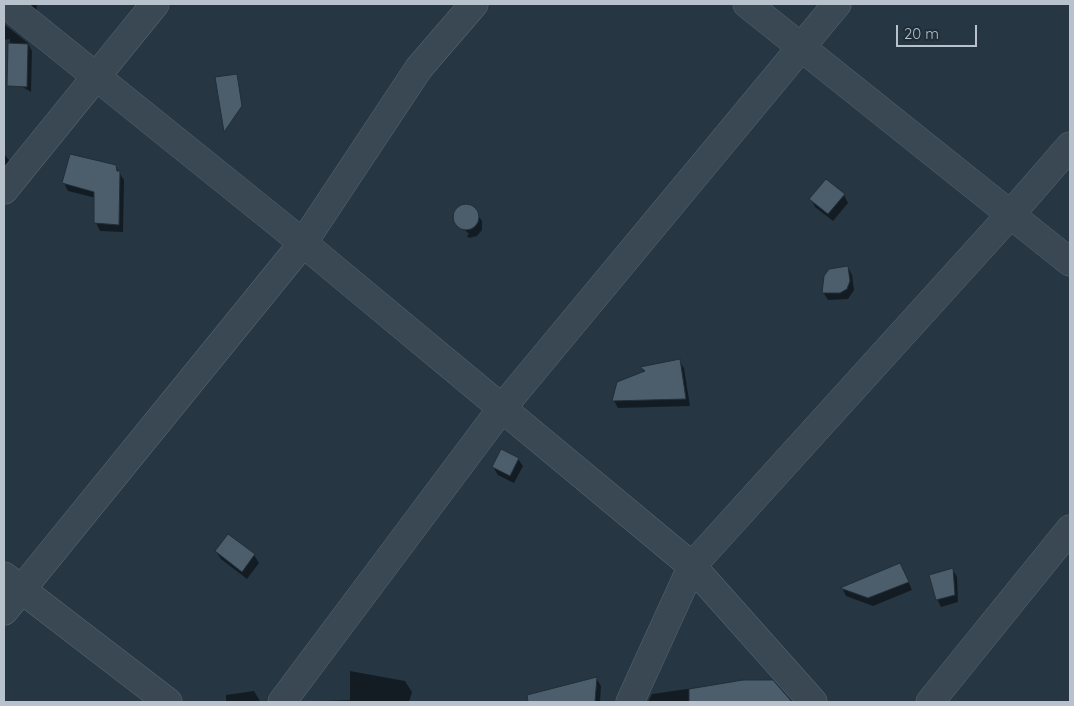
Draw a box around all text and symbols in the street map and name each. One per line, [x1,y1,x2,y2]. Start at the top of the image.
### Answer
scale bar [899,15,980,47]
text: 20 m [904,24,939,43]

